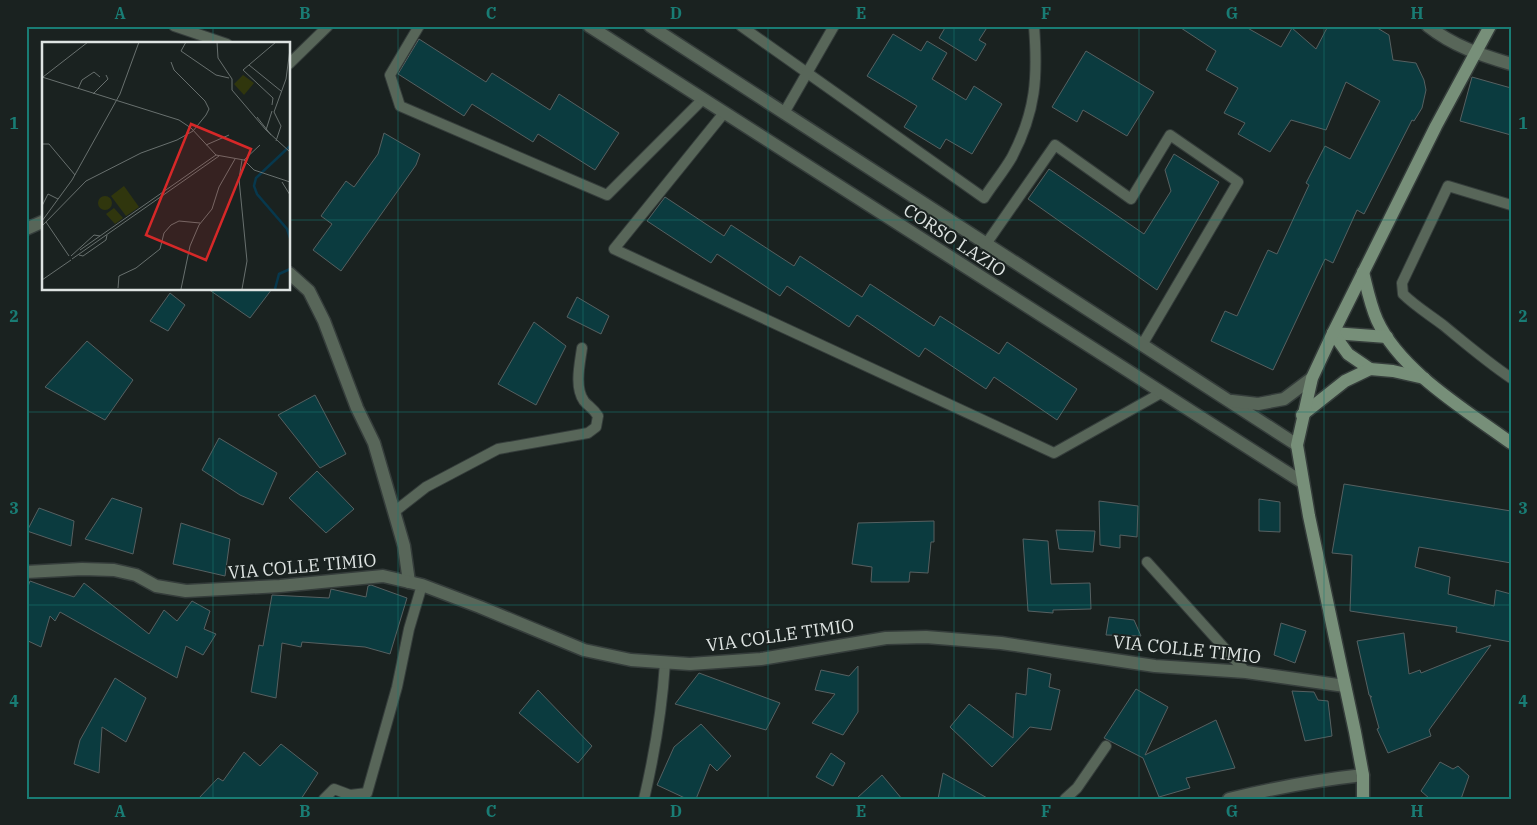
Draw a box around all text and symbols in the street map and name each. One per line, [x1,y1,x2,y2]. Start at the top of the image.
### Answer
text: A [114,3,126,23]
text: B [299,3,311,23]
text: C [486,3,496,23]
text: D [670,3,682,23]
text: E [856,3,866,23]
text: F [1041,3,1051,23]
text: G [1226,3,1238,23]
text: H [1411,3,1424,23]
inset map [42,42,290,290]
text: 1 [9,113,19,133]
text: 1 [1518,113,1528,133]
street label: CORSO LAZIO [899,198,1011,282]
text: 2 [9,306,19,326]
text: 2 [1518,306,1528,326]
text: 3 [9,498,19,518]
text: 3 [1518,498,1528,518]
street label: VIA COLLE TIMIO [227,548,377,584]
street label: VIA COLLE TIMIO [705,613,855,657]
street label: VIA COLLE TIMIO [1112,630,1262,668]
text: 4 [9,691,19,711]
text: 4 [1518,691,1528,711]
text: A [114,801,126,821]
text: B [299,801,311,821]
text: C [486,801,496,821]
text: D [670,801,682,821]
text: E [856,801,866,821]
text: F [1041,801,1051,821]
text: G [1226,801,1238,821]
text: H [1411,801,1424,821]

